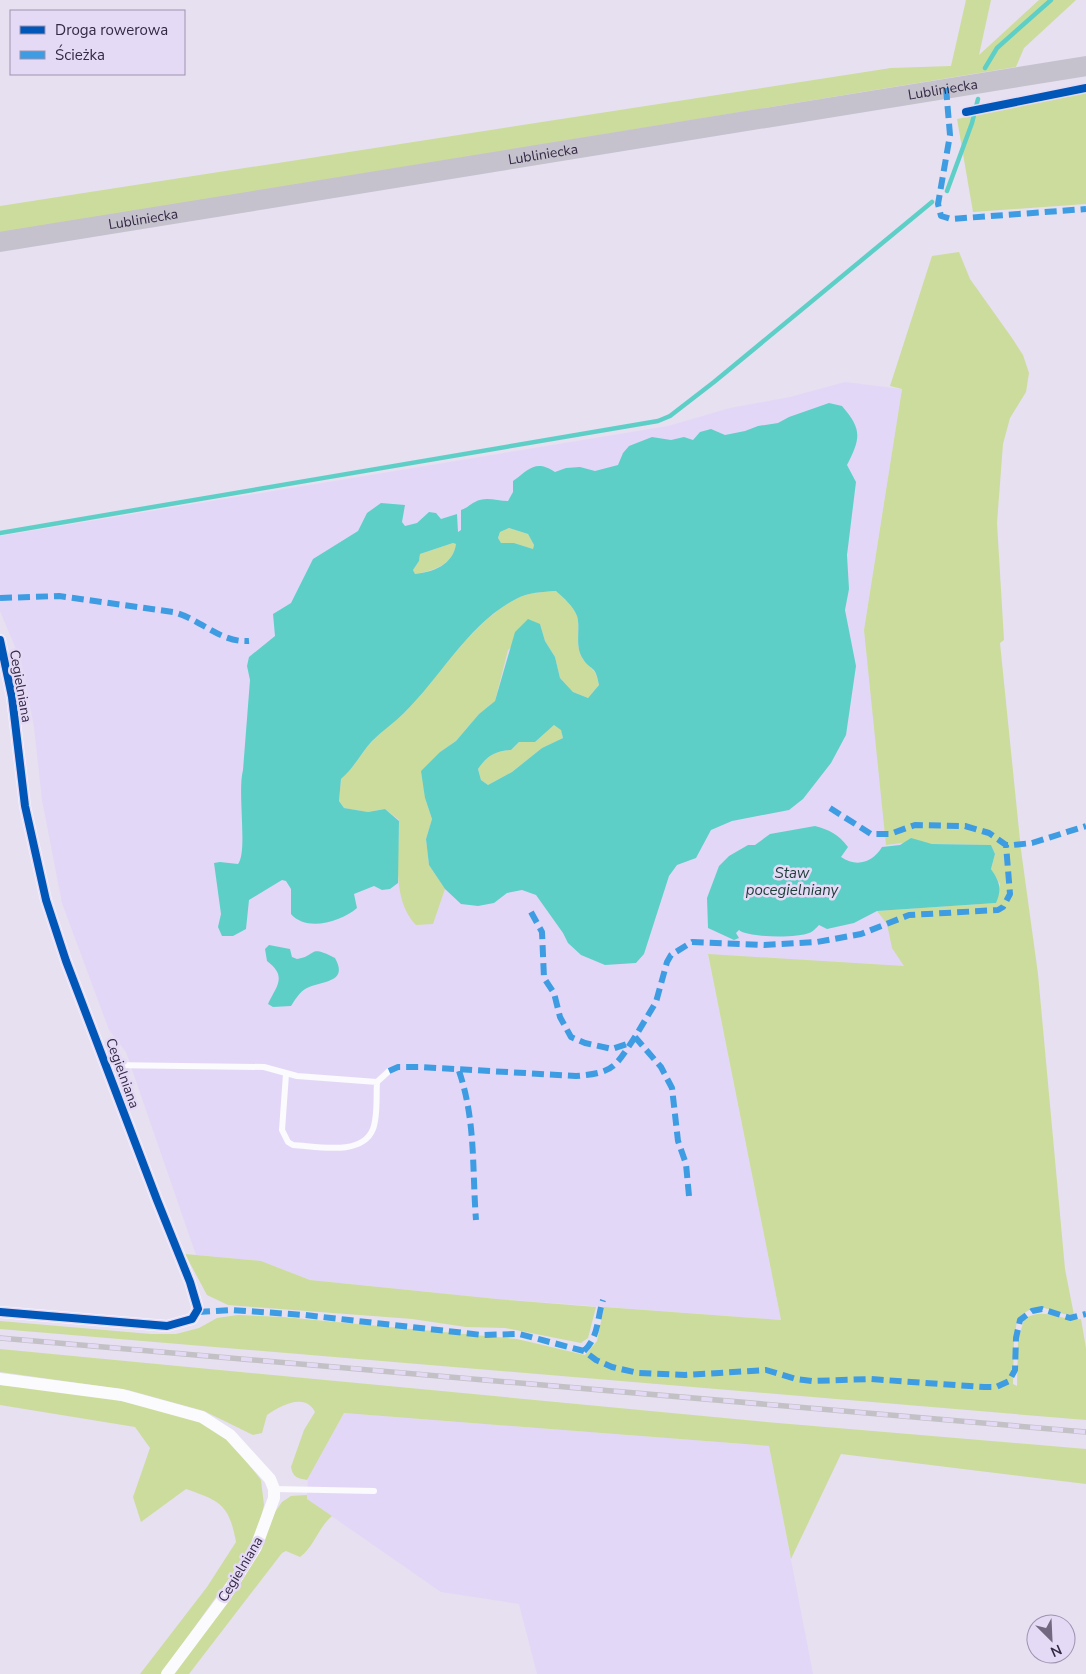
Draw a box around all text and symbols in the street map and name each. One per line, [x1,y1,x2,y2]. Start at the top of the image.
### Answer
legend [10,10,185,75]
text: Droga rowerowa [55,20,168,40]
text: Ścieżka [55,44,105,65]
street label: Lubliniecka [907,75,979,105]
street label: Lubliniecka [507,139,579,170]
street label: Lubliniecka [107,204,179,234]
street label: Cegielniana [5,648,36,724]
water label: Staw pocegielniany [746,863,840,900]
street label: Cegielniana [101,1035,144,1111]
street label: Cegielniana [213,1533,267,1606]
north arrow [1026,1614,1076,1664]
text: N [1047,1640,1065,1661]

